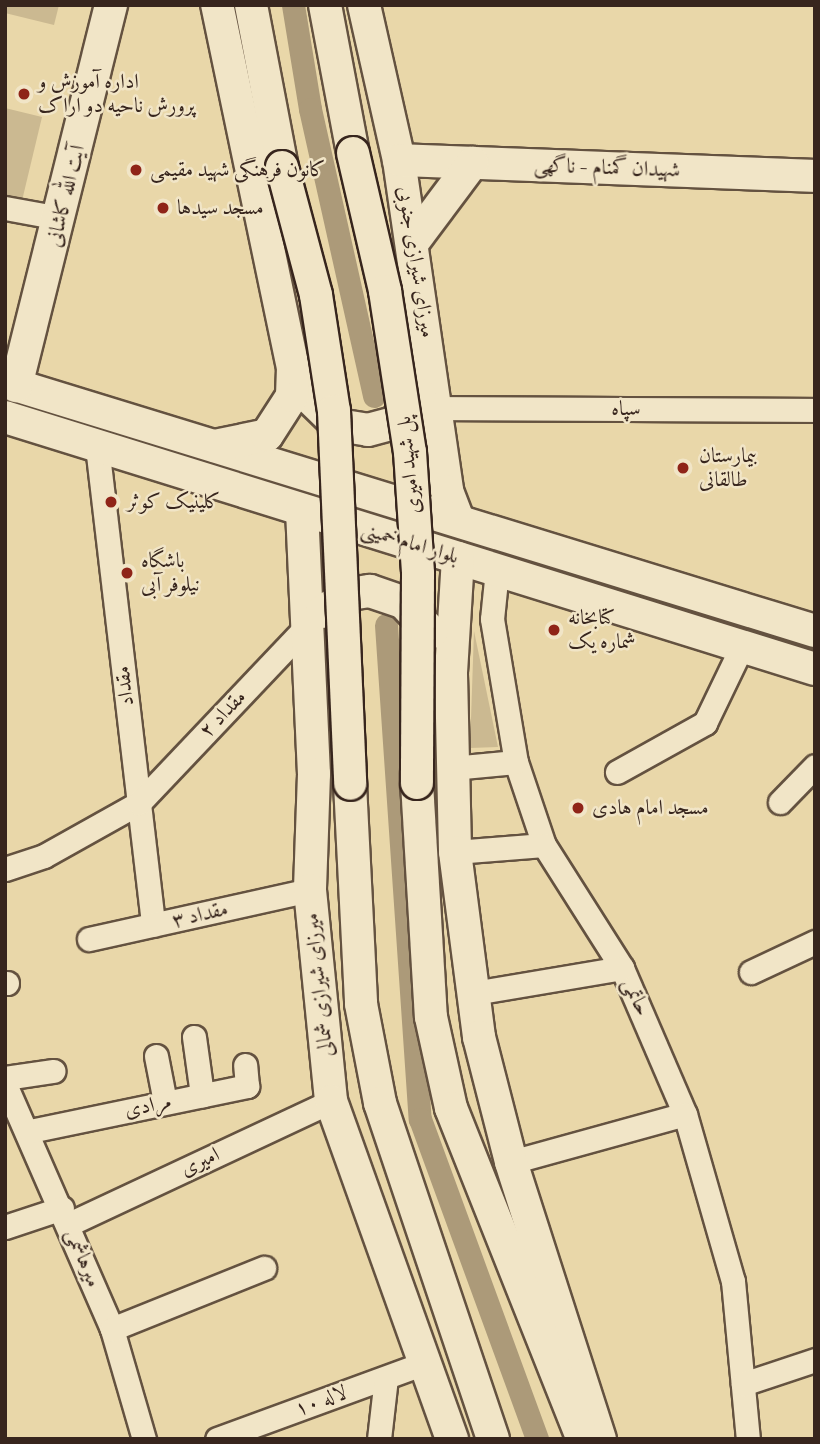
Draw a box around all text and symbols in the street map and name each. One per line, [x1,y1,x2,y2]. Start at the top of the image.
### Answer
place label: اداره آموزش و پرورش ناحیه دو اراک [38,69,195,119]
marker: اداره آموزش و پرورش ناحیه دو اراک [16,86,32,102]
street label: آیت الله کاشانی [41,142,91,250]
street label: شهیدان گمنام - ناگهی [533,153,681,183]
place label: کانون فرهنگی شهید مقیمی [150,157,326,183]
marker: کانون فرهنگی شهید مقیمی [128,162,144,178]
street label: میرزای شیرازی جنوبی [392,184,440,340]
place label: مسجد سیدها [177,195,264,221]
marker: مسجد سیدها [155,200,171,216]
street label: سپاه [611,396,641,422]
street label: پل شهید امیری [391,415,427,515]
place label: بیمارستان طالقانی [699,443,757,493]
marker: بیمارستان طالقانی [673,458,693,478]
place label: کلینیک کوثر [127,489,221,515]
marker: کلینیک کوثر [101,492,121,512]
street label: بلوار امام خمینی [358,516,462,570]
place label: باشگاه نیلوفر آبی [141,548,200,598]
marker: باشگاه نیلوفر آبی [119,565,135,581]
place label: کتابخانه شماره یک [568,605,636,655]
marker: کتابخانه شماره یک [546,622,562,638]
street label: مقداد [110,665,140,707]
street label: مقداد ۲ [194,685,252,743]
place label: مسجد امام هادی [592,795,709,821]
marker: مسجد امام هادی [570,800,586,816]
street label: مقداد ۳ [170,896,230,934]
street label: میرزای شیرازی شمالی [299,912,339,1058]
street label: حاتمی [616,974,656,1020]
street label: مرادی [122,1089,174,1123]
street label: امیری [176,1142,224,1182]
street label: میرهاشمی [60,1225,106,1291]
street label: لاله ۱۰ [291,1380,351,1422]

